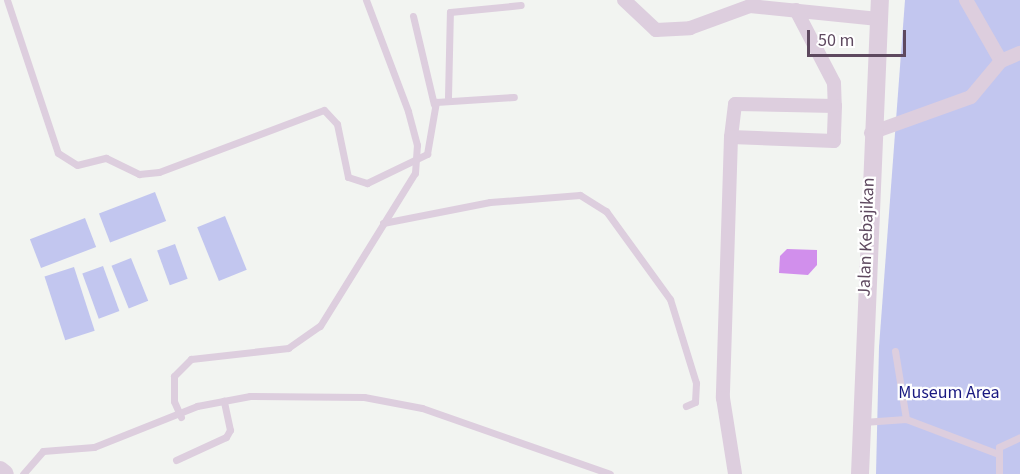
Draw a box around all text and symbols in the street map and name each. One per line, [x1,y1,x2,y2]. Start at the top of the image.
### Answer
scale bar [810,18,909,56]
text: 50 m [818,28,854,53]
street label: Jalan Kebajikan [854,177,880,297]
park label: Museum Area [898,382,1000,404]

